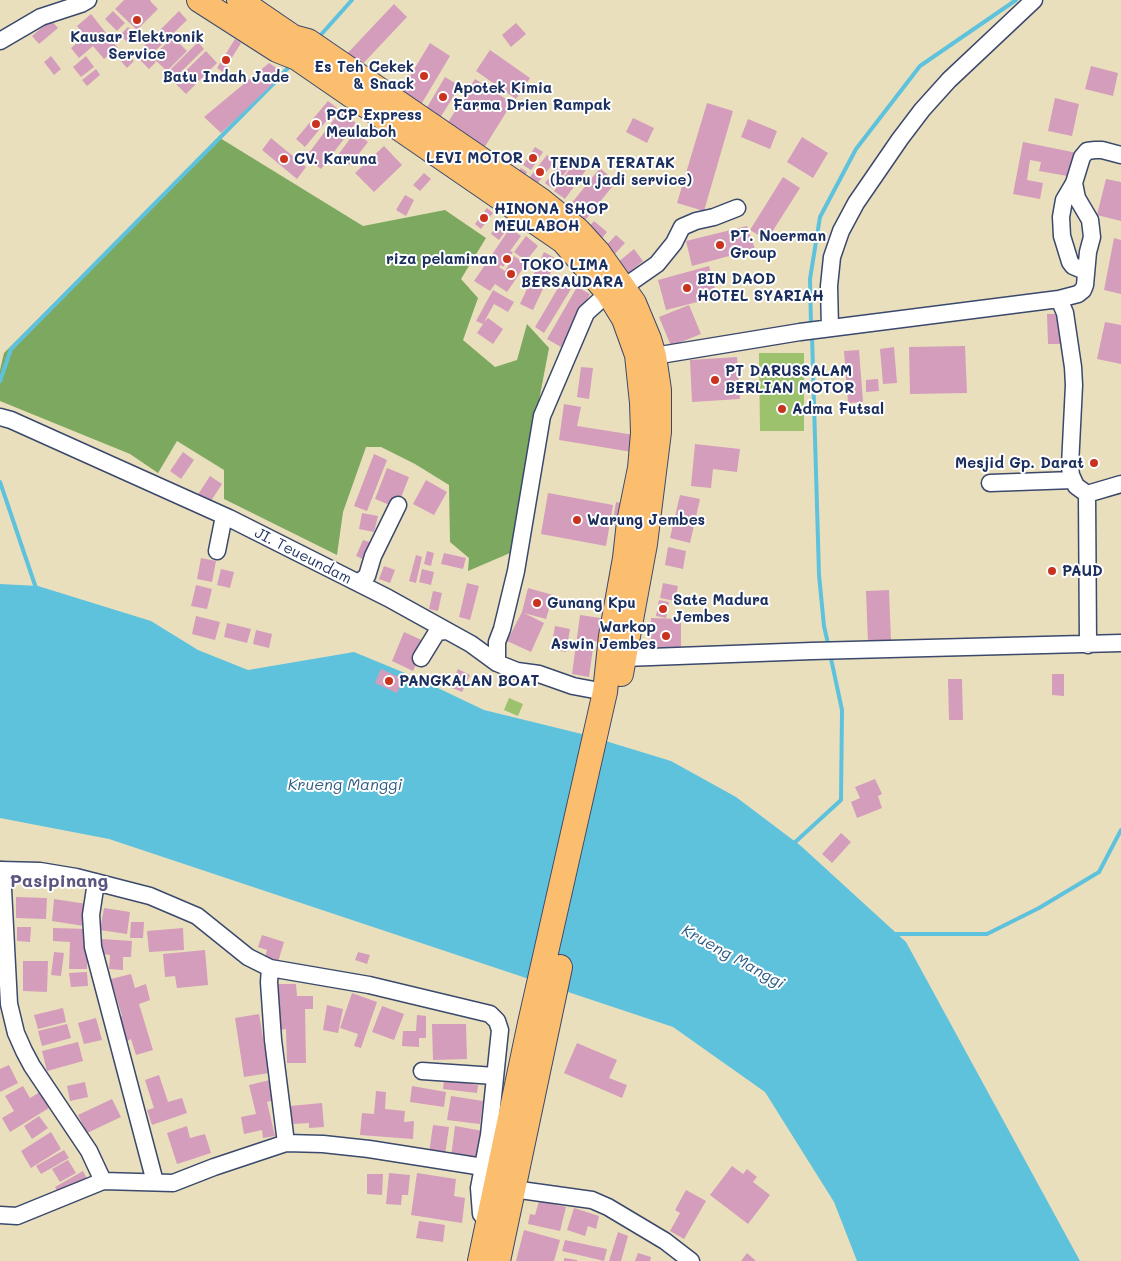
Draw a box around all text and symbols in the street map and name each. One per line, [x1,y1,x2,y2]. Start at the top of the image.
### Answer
marker: Kausar Elektronik Service [131,14,143,26]
place label: Kausar Elektronik Service [70,28,204,63]
marker: Batu Indah Jade [220,54,232,66]
place label: Es Teh Cekek & Snack [314,58,414,93]
place label: Batu Indah Jade [163,68,289,86]
marker: Es Teh Cekek & Snack [418,70,430,82]
place label: Apotek Kimia Farma Drien Rampak [453,79,611,114]
marker: Apotek Kimia Farma Drien Rampak [437,91,449,103]
place label: PCP Express Meulaboh [326,106,422,141]
marker: PCP Express Meulaboh [310,118,322,130]
place label: LEVI MOTOR [426,149,523,167]
place label: CV. Karuna [294,150,377,168]
marker: LEVI MOTOR [527,152,539,164]
marker: CV. Karuna [278,153,290,165]
place label: TENDA TERATAK (baru jadi service) [550,154,692,189]
marker: TENDA TERATAK (baru jadi service) [534,166,546,178]
place label: HINONA SHOP MEULABOH [494,200,608,235]
marker: HINONA SHOP MEULABOH [478,212,490,224]
place label: PT. Noerman Group [730,227,826,262]
marker: PT. Noerman Group [714,239,726,251]
place label: riza pelaminan [386,250,497,268]
marker: riza pelaminan [501,253,513,265]
place label: TOKO LIMA BERSAUDARA [521,256,624,291]
marker: TOKO LIMA BERSAUDARA [505,268,517,280]
place label: BIN DAOD HOTEL SYARIAH [697,270,824,305]
marker: BIN DAOD HOTEL SYARIAH [681,282,693,294]
place label: PT DARUSSALAM BERLIAN MOTOR [725,362,854,397]
marker: PT DARUSSALAM BERLIAN MOTOR [709,374,721,386]
place label: Adma Futsal [792,400,884,418]
marker: Adma Futsal [776,403,788,415]
place label: Mesjid Gp. Darat [955,454,1084,472]
marker: Mesjid Gp. Darat [1088,457,1100,469]
place label: Warung Jembes [587,511,705,529]
marker: Warung Jembes [571,514,583,526]
street label: JI. Teueundam [251,524,355,588]
place label: PAUD [1062,562,1103,580]
marker: PAUD [1046,565,1058,577]
place label: Sate Madura Jembes [673,591,769,626]
place label: Gunang Kpu [547,594,636,612]
marker: Gunang Kpu [531,597,543,609]
marker: Sate Madura Jembes [657,603,669,615]
place label: Warkop Aswin Jembes [551,618,656,653]
marker: Warkop Aswin Jembes [660,630,672,642]
place label: PANGKALAN BOAT [399,672,539,690]
marker: PANGKALAN BOAT [383,675,395,687]
water label: Krueng Manggi [288,775,402,795]
district label: Pasipinang [10,870,108,892]
water label: Krueng Manggi [678,921,788,993]

